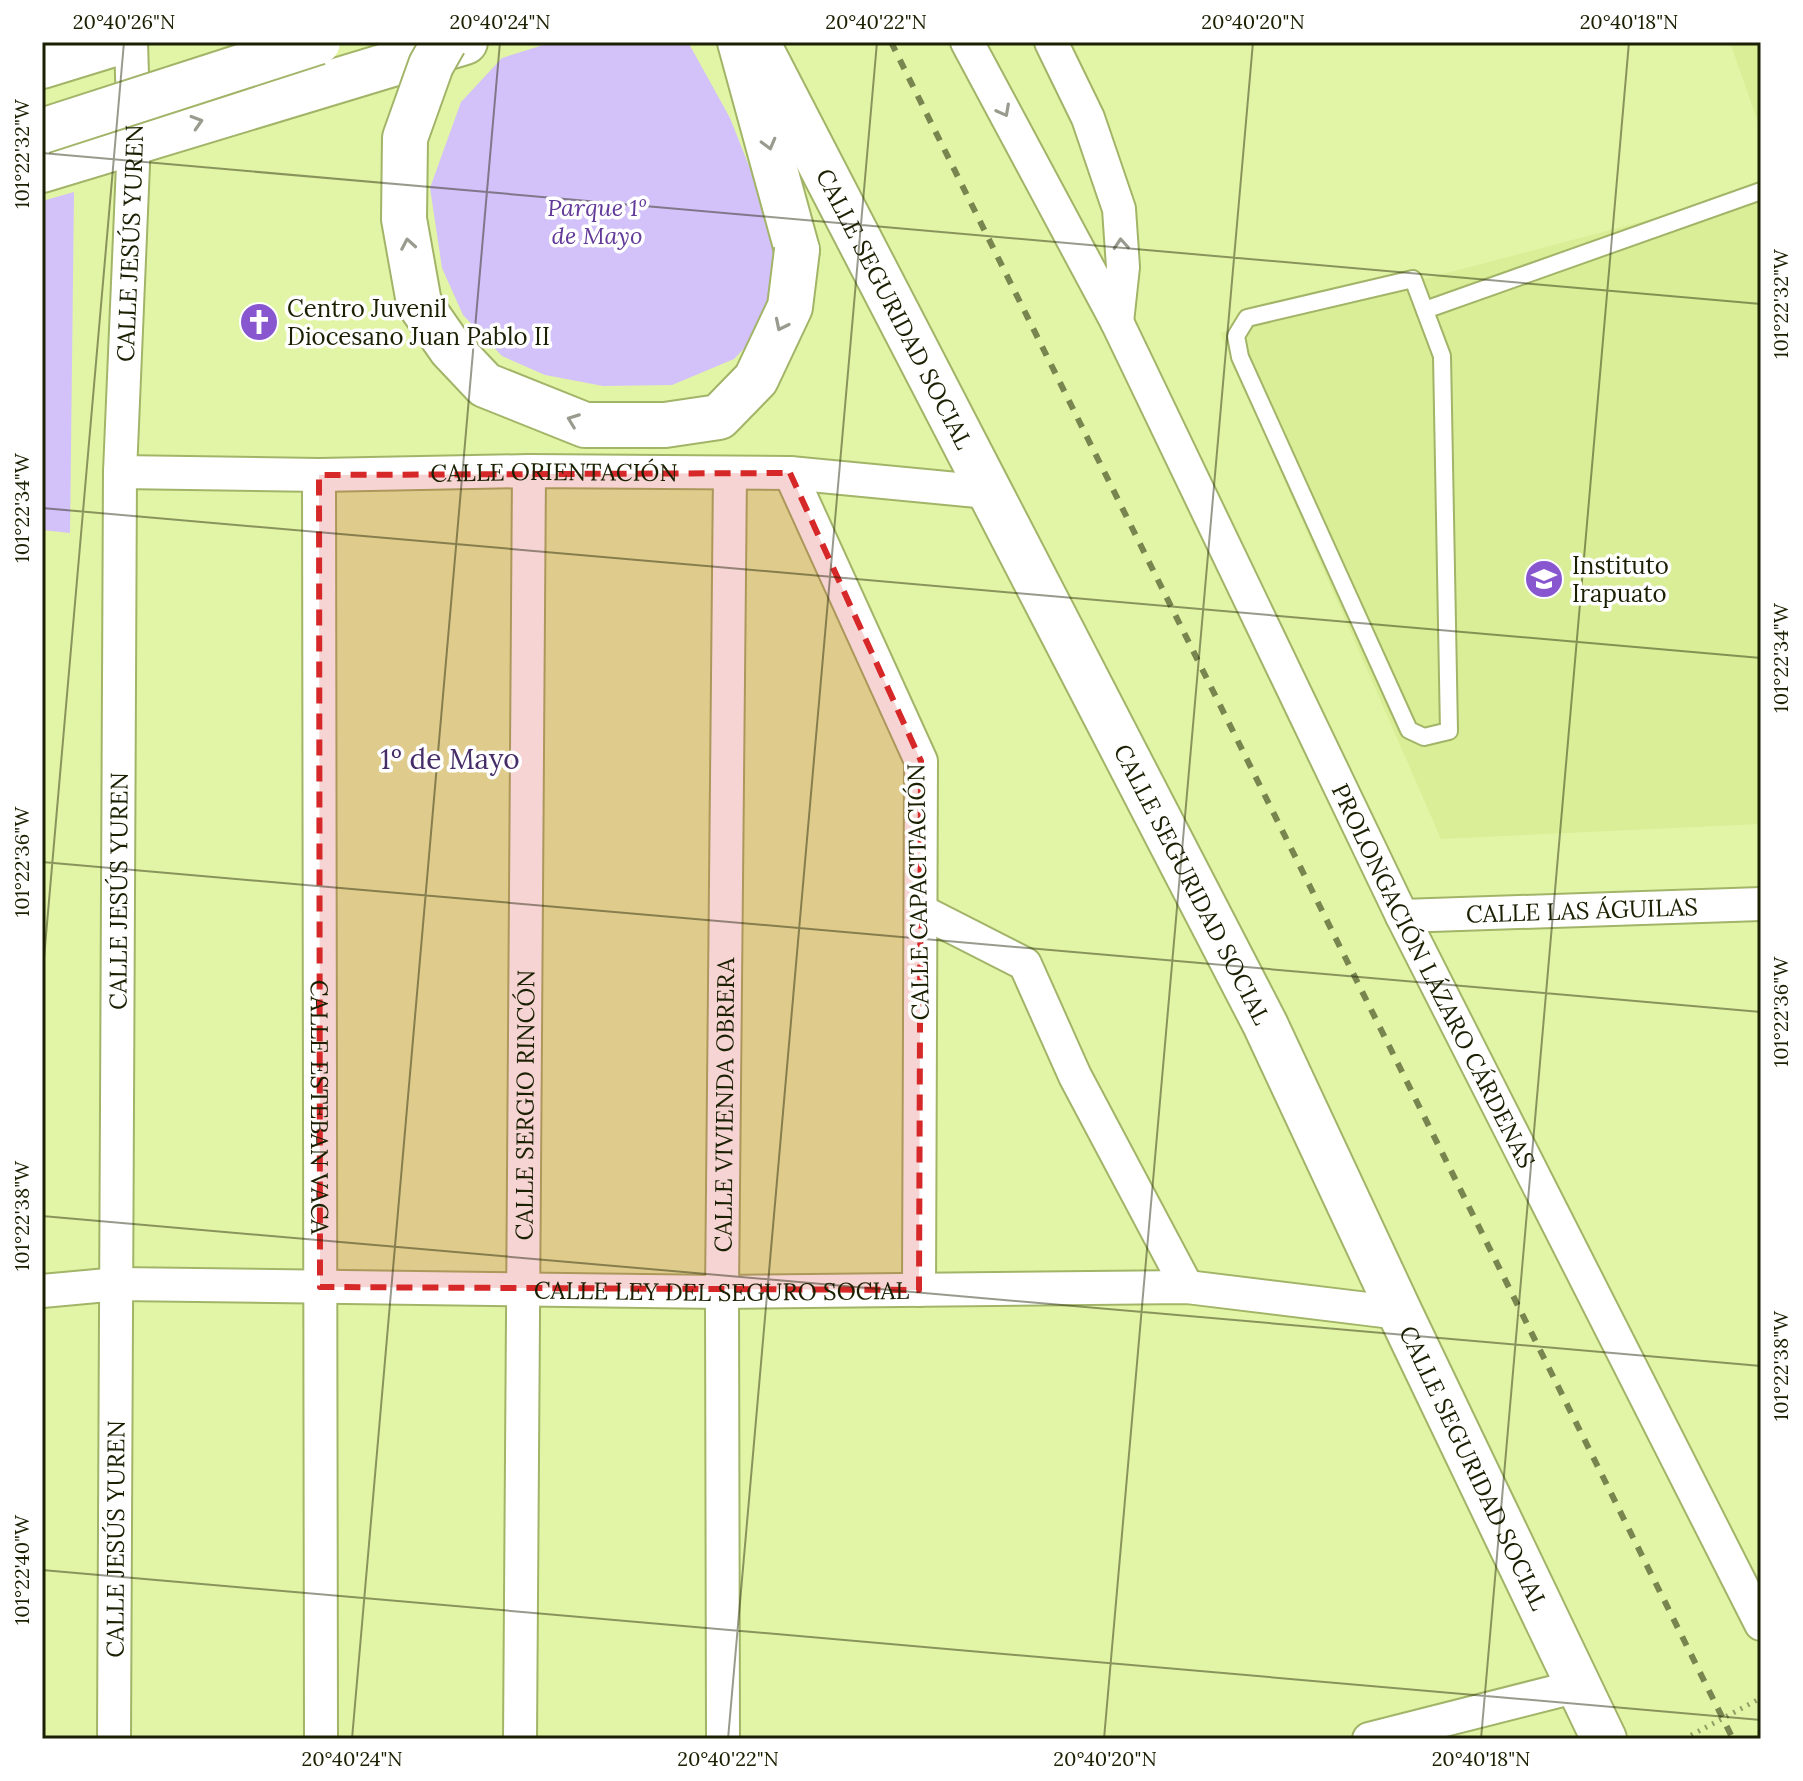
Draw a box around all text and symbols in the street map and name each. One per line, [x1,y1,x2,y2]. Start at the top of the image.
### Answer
text: 20°40'26"N [73,9,175,34]
text: 20°40'24"N [449,9,551,34]
text: 20°40'22"N [825,9,927,34]
text: 20°40'20"N [1201,9,1305,34]
text: 20°40'18"N [1580,9,1678,34]
text: 101°22'32"W [9,98,34,209]
one-way arrow [994,102,1009,117]
one-way arrow [189,115,203,131]
street label: CALLE JESÚS YUREN [109,124,150,363]
one-way arrow [760,136,777,150]
street label: CALLE SEGURIDAD SOCIAL [809,163,980,454]
park label: Parque 1º de Mayo [547,192,647,251]
one-way arrow [401,237,418,251]
one-way arrow [1113,237,1130,250]
text: 101°22'32"W [1768,248,1793,359]
place label: Centro Juvenil Diocesano Juan Pablo II [287,293,550,352]
church icon: Centro Juvenil Diocesano Juan Pablo II [238,301,280,343]
one-way arrow [776,317,791,332]
one-way arrow [567,413,581,430]
text: 101°22'34"W [9,452,34,563]
street label: CALLE ORIENTACIÓN [430,455,678,488]
place label: Instituto Irapuato [1572,550,1669,609]
school or university icon: Instituto Irapuato [1523,558,1565,600]
text: 101°22'34"W [1768,602,1793,713]
street label: CALLE SEGURIDAD SOCIAL [1107,738,1278,1030]
district label: 1º de Mayo [380,741,520,777]
street label: CALLE CAPACITACIÓN [900,763,936,1021]
street label: CALLE JESÚS YUREN [102,772,134,1010]
street label: PROLONGACIÓN LÁZARO CÁRDENAS [1325,778,1543,1173]
text: 101°22'36"W [9,806,34,917]
street label: CALLE LAS ÁGUILAS [1465,891,1698,929]
street label: CALLE VIVIENDA OBRERA [707,956,741,1253]
text: 101°22'36"W [1768,956,1793,1067]
street label: CALLE SERGIO RINCÓN [508,969,541,1241]
street label: CALLE ESTEBAN VACA [304,980,336,1235]
text: 101°22'38"W [9,1160,34,1271]
street label: CALLE LEY DEL SEGURO SOCIAL [534,1274,910,1308]
text: 101°22'38"W [1768,1310,1793,1421]
street label: CALLE SEGURIDAD SOCIAL [1393,1320,1555,1615]
street label: CALLE JESÚS YUREN [99,1420,131,1658]
text: 101°22'40"W [9,1514,34,1625]
text: 20°40'24"N [301,1746,403,1771]
text: 20°40'22"N [677,1746,779,1771]
text: 20°40'20"N [1053,1746,1157,1771]
text: 20°40'18"N [1432,1746,1530,1771]

